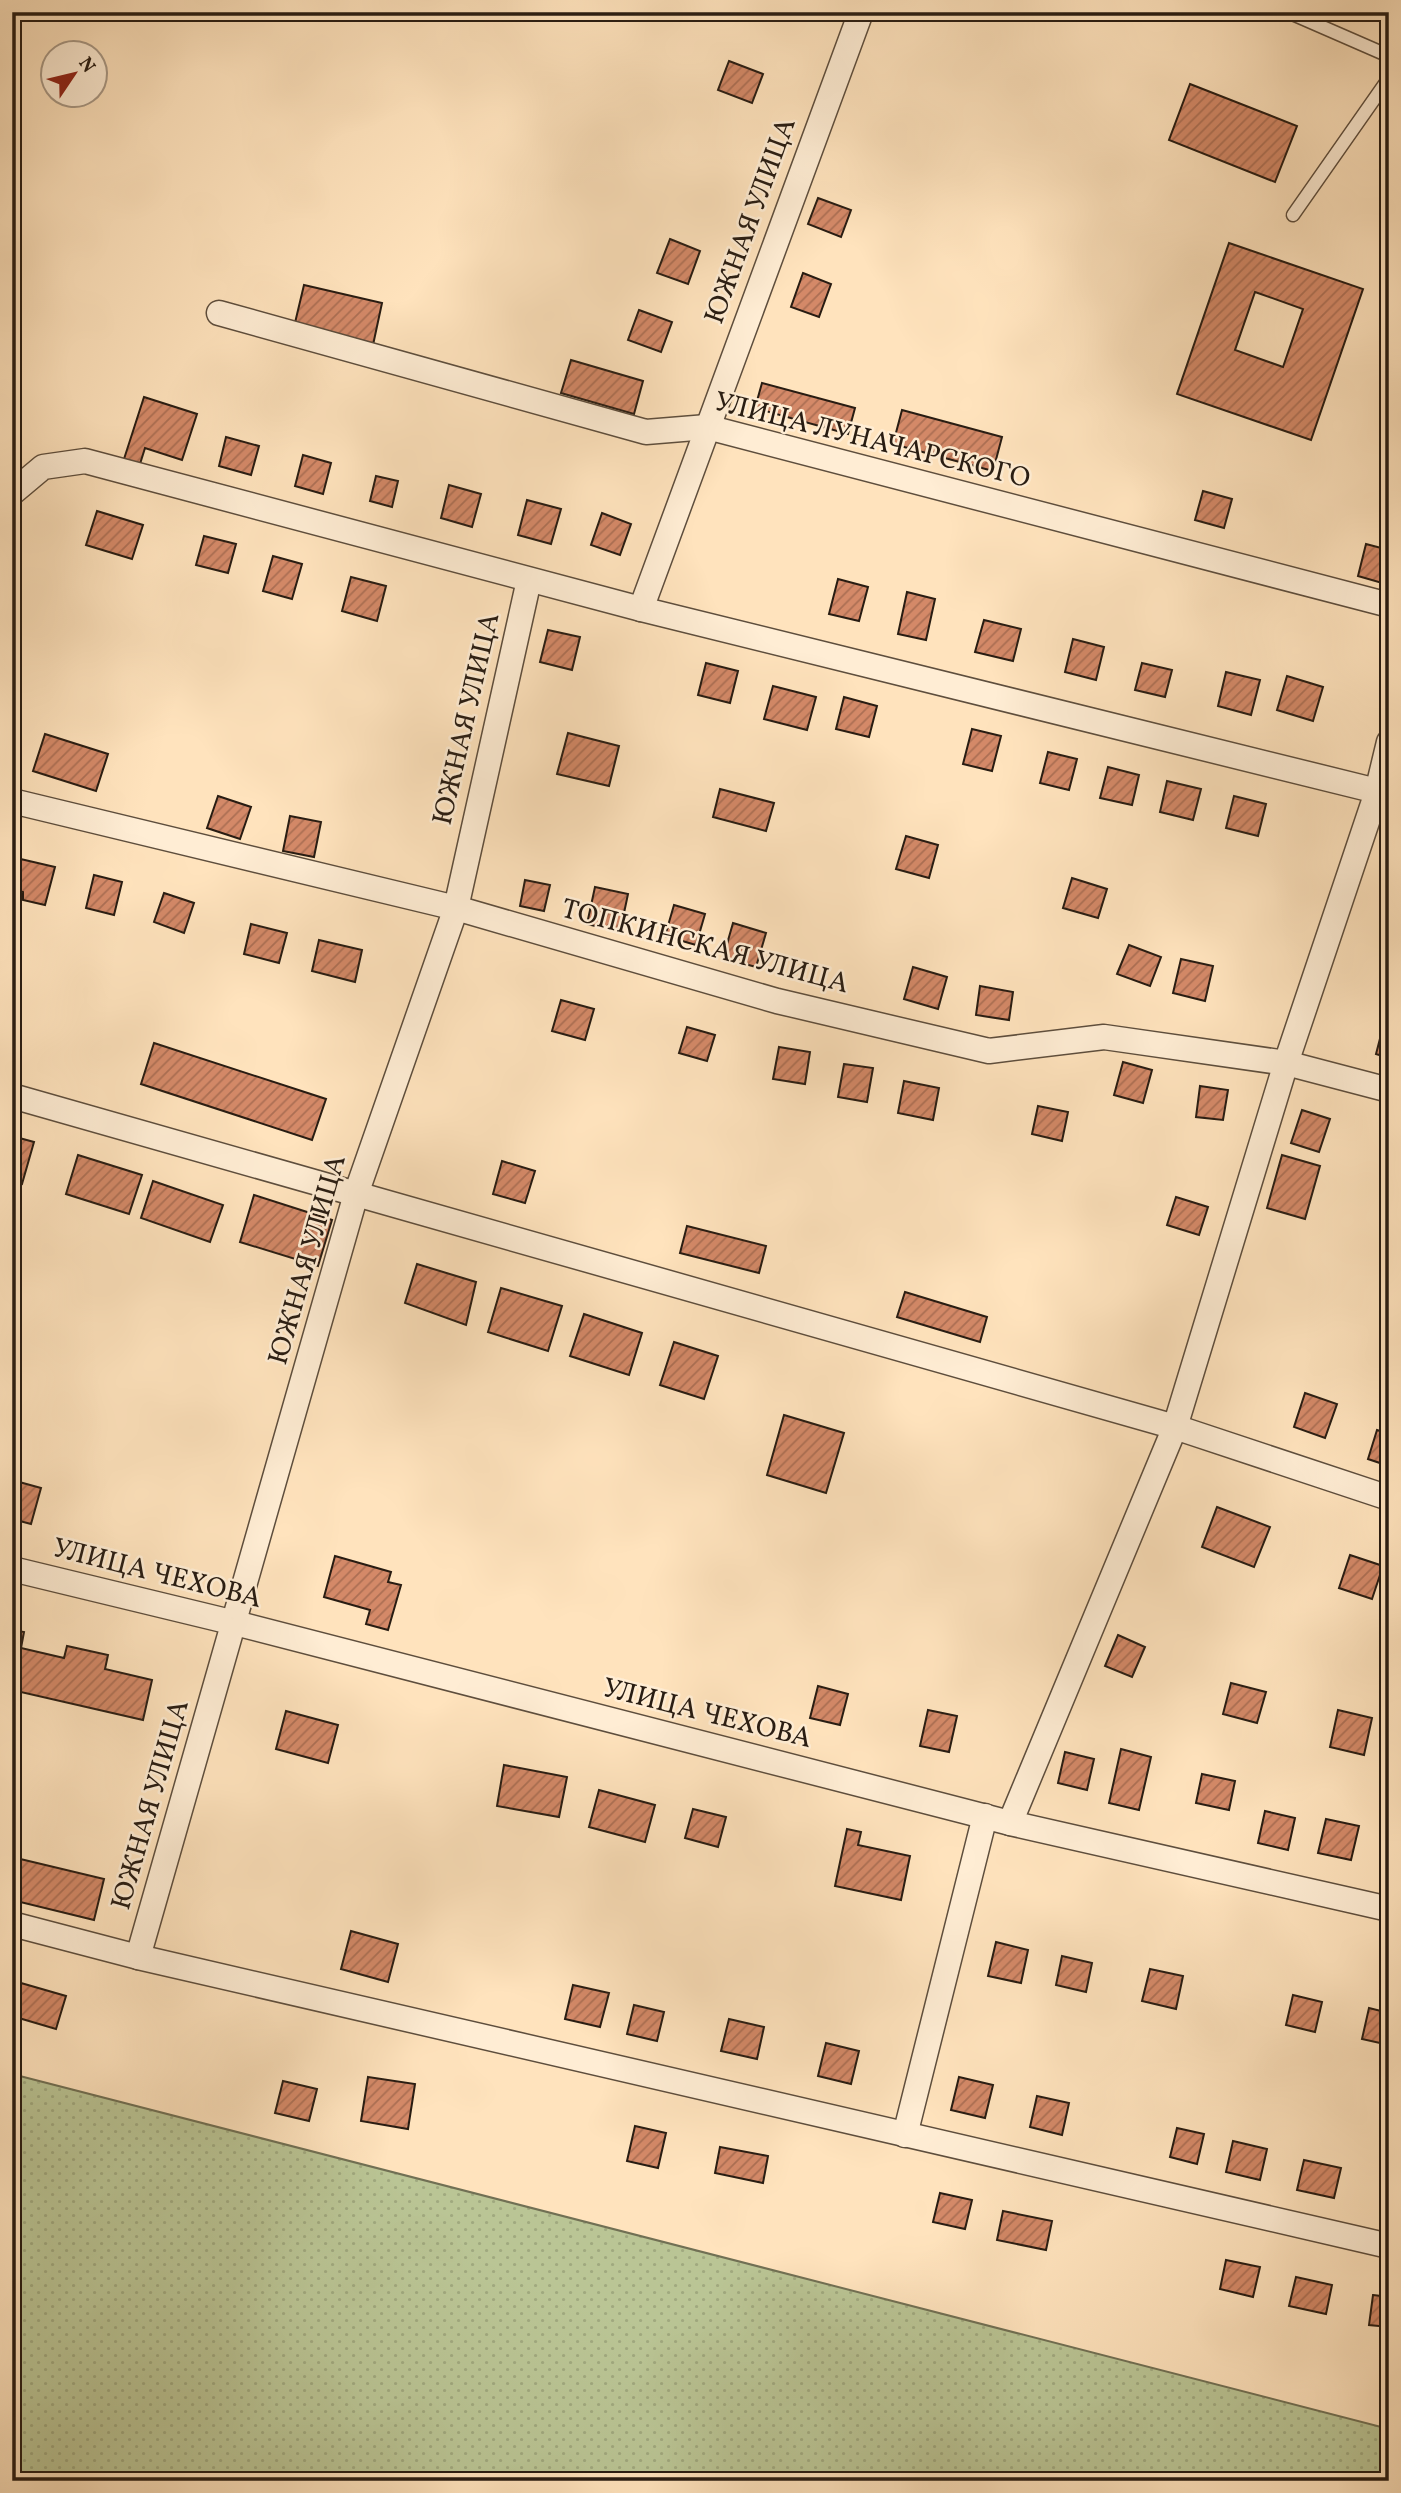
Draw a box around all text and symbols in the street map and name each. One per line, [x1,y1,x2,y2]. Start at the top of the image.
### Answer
north arrow [38,38,108,108]
text: N [72,52,101,79]
street label: ЮЖНАЯ УЛИЦА [696,112,807,330]
street label: УЛИЦА ЛУНАЧАРСКОГО [710,383,1034,499]
street label: ЮЖНАЯ УЛИЦА [424,609,510,829]
street label: ТОПКИНСКАЯ УЛИЦА [557,890,853,1004]
street label: ЮЖНАЯ УЛИЦА [259,1150,357,1370]
street label: УЛИЦА ЧЕХОВА [48,1529,266,1619]
street label: УЛИЦА ЧЕХОВА [598,1669,816,1759]
street label: ЮЖНАЯ УЛИЦА [102,1695,200,1915]

